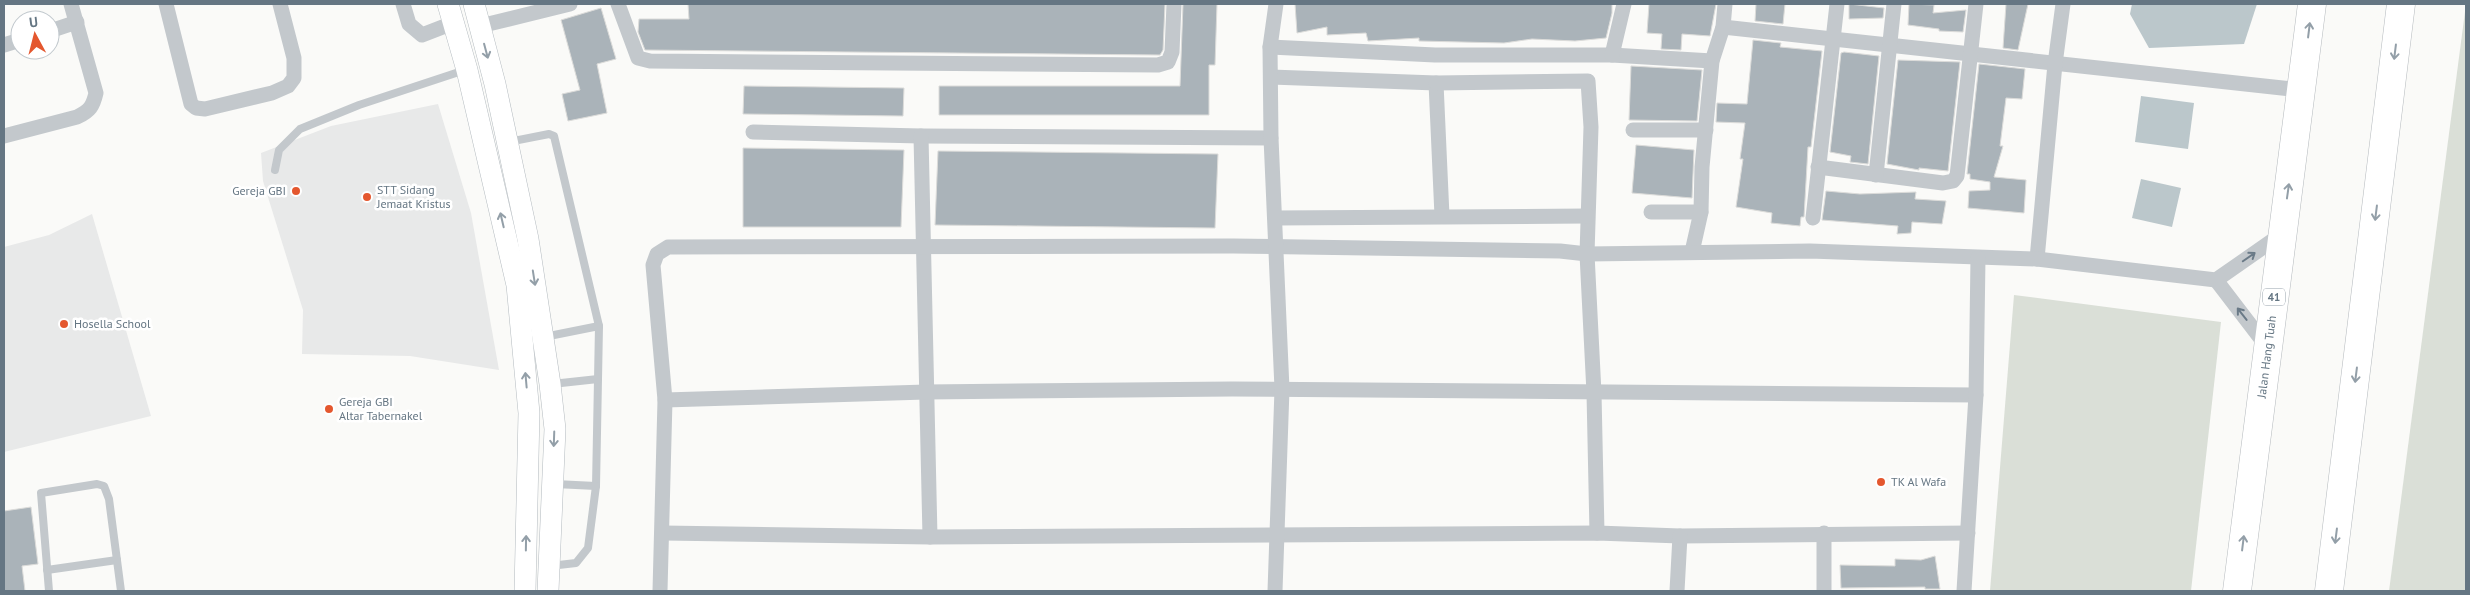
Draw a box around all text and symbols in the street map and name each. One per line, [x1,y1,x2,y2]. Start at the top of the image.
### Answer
north arrow [10,10,60,60]
text: U [28,13,39,32]
one-way arrow [2304,22,2314,38]
one-way arrow [482,43,492,59]
one-way arrow [2390,44,2400,60]
place label: STT Sidang Jemaat Kristus [376,182,450,211]
place label: Gereja GBI [232,183,286,198]
one-way arrow [2283,183,2293,199]
marker: Gereja GBI [290,185,302,197]
marker: STT Sidang Jemaat Kristus [361,191,373,203]
one-way arrow [2371,205,2381,221]
one-way arrow [497,212,506,228]
one-way arrow [2242,252,2256,262]
one-way arrow [530,270,540,286]
road number: 41 [2263,288,2285,306]
one-way arrow [2237,307,2247,321]
street label: Jalan Hang Tuah [2254,315,2279,400]
place label: Hosella School [74,316,151,331]
marker: Hosella School [58,318,70,330]
one-way arrow [2351,366,2361,382]
one-way arrow [521,372,531,388]
place label: Gereja GBI Altar Tabernakel [339,394,423,423]
marker: Gereja GBI Altar Tabernakel [323,403,335,415]
one-way arrow [550,431,559,447]
place label: TK Al Wafa [1891,474,1946,489]
marker: TK Al Wafa [1875,476,1887,488]
one-way arrow [2331,528,2341,544]
one-way arrow [522,535,531,551]
one-way arrow [2238,535,2248,551]

